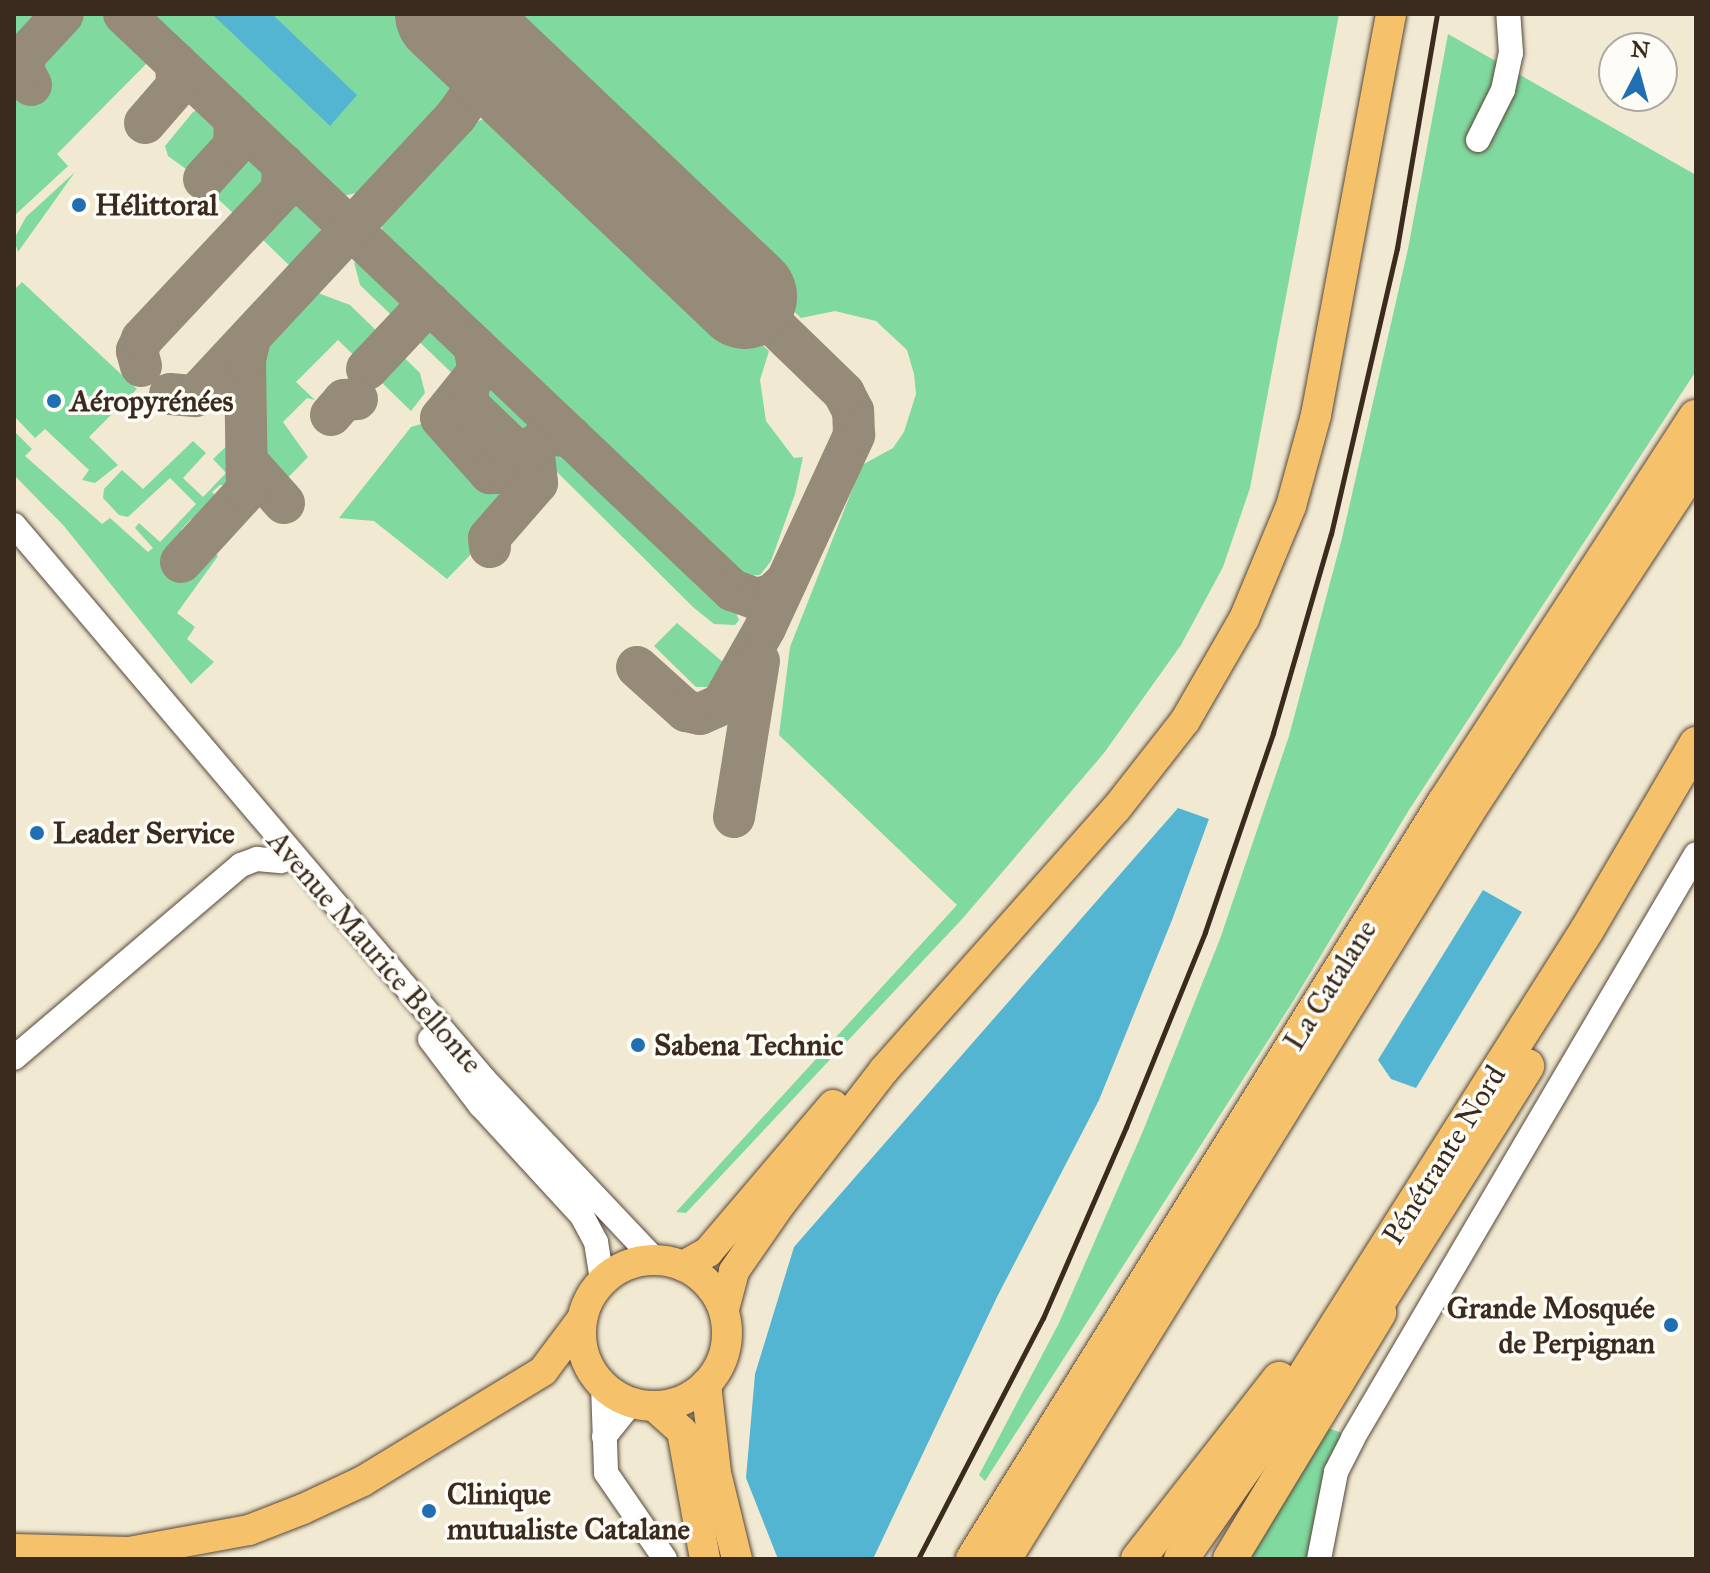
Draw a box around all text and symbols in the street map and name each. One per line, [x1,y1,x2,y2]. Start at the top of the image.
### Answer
north arrow [1598,32,1678,112]
text: N [1630,35,1651,64]
place label: Hélittoral [95,187,218,223]
marker: Hélittoral [70,196,88,214]
place label: Aéropyrénées [70,383,234,419]
marker: Aéropyrénées [45,392,63,410]
place label: Leader Service [53,815,235,851]
street label: Avenue Maurice Bellonte [260,823,490,1081]
marker: Leader Service [28,824,46,842]
street label: La Catalane [1276,913,1384,1057]
place label: Sabena Technic [654,1027,843,1063]
marker: Sabena Technic [629,1036,647,1054]
street label: Pénétrante Nord [1375,1059,1513,1251]
place label: Grande Mosquée de Perpignan [1447,1290,1655,1360]
marker: Grande Mosquée de Perpignan [1662,1316,1680,1334]
place label: Clinique mutualiste Catalane [447,1476,690,1546]
marker: Clinique mutualiste Catalane [418,1500,440,1522]

